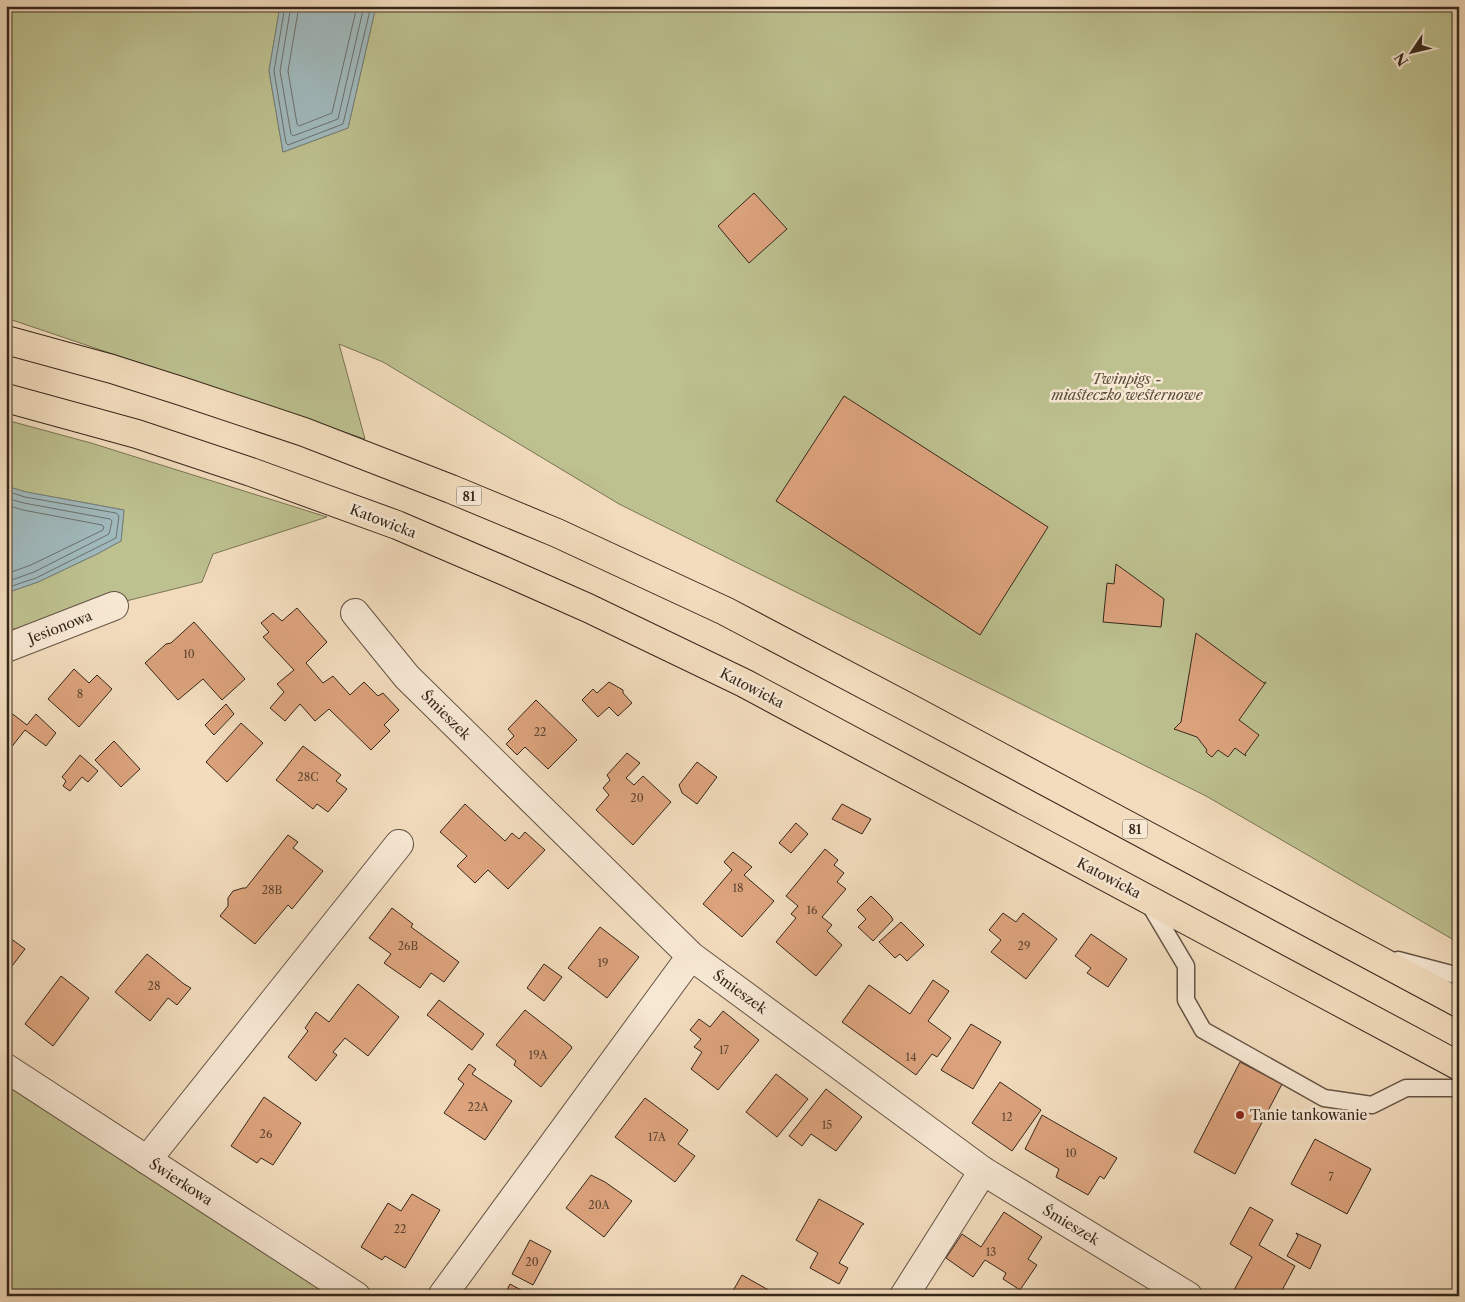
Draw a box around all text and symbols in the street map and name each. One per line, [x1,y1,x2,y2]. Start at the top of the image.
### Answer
north arrow [1388,28,1438,78]
text: N [1390,49,1412,70]
park label: Twinpigs - miasteczko westernowe [1051,370,1204,404]
road number: 81 [456,486,482,506]
street label: Katowicka [347,500,419,542]
street label: Jesionowa [24,606,95,648]
house number: 10 [183,647,195,661]
street label: Katowicka [717,664,788,712]
street label: Śmieszek [417,686,476,744]
house number: 8 [77,687,83,701]
house number: 22 [534,725,546,739]
house number: 28C [297,770,319,784]
house number: 20 [630,791,644,805]
road number: 81 [1122,820,1148,839]
street label: Katowicka [1074,854,1145,903]
house number: 18 [732,881,744,895]
house number: 28B [262,883,283,897]
house number: 16 [806,903,818,917]
house number: 26B [398,939,419,953]
house number: 29 [1018,939,1030,953]
house number: 19 [597,956,609,970]
street label: Śmieszek [709,965,772,1018]
house number: 28 [148,979,160,993]
house number: 17 [719,1043,730,1057]
house number: 19A [529,1048,548,1062]
house number: 14 [906,1050,916,1064]
house number: 22A [468,1100,489,1114]
place label: Tanie tankowanie [1250,1106,1368,1124]
marker: Tanie tankowanie [1234,1109,1246,1121]
house number: 12 [1002,1110,1012,1124]
house number: 15 [822,1118,832,1132]
house number: 26 [260,1127,273,1141]
house number: 17A [648,1130,667,1144]
house number: 10 [1065,1146,1077,1160]
street label: Świerkowa [146,1154,217,1210]
house number: 7 [1328,1170,1334,1184]
house number: 20A [588,1198,610,1212]
street label: Śmieszek [1039,1200,1104,1249]
house number: 22 [394,1222,406,1236]
house number: 13 [986,1245,996,1259]
house number: 20 [525,1255,539,1269]

